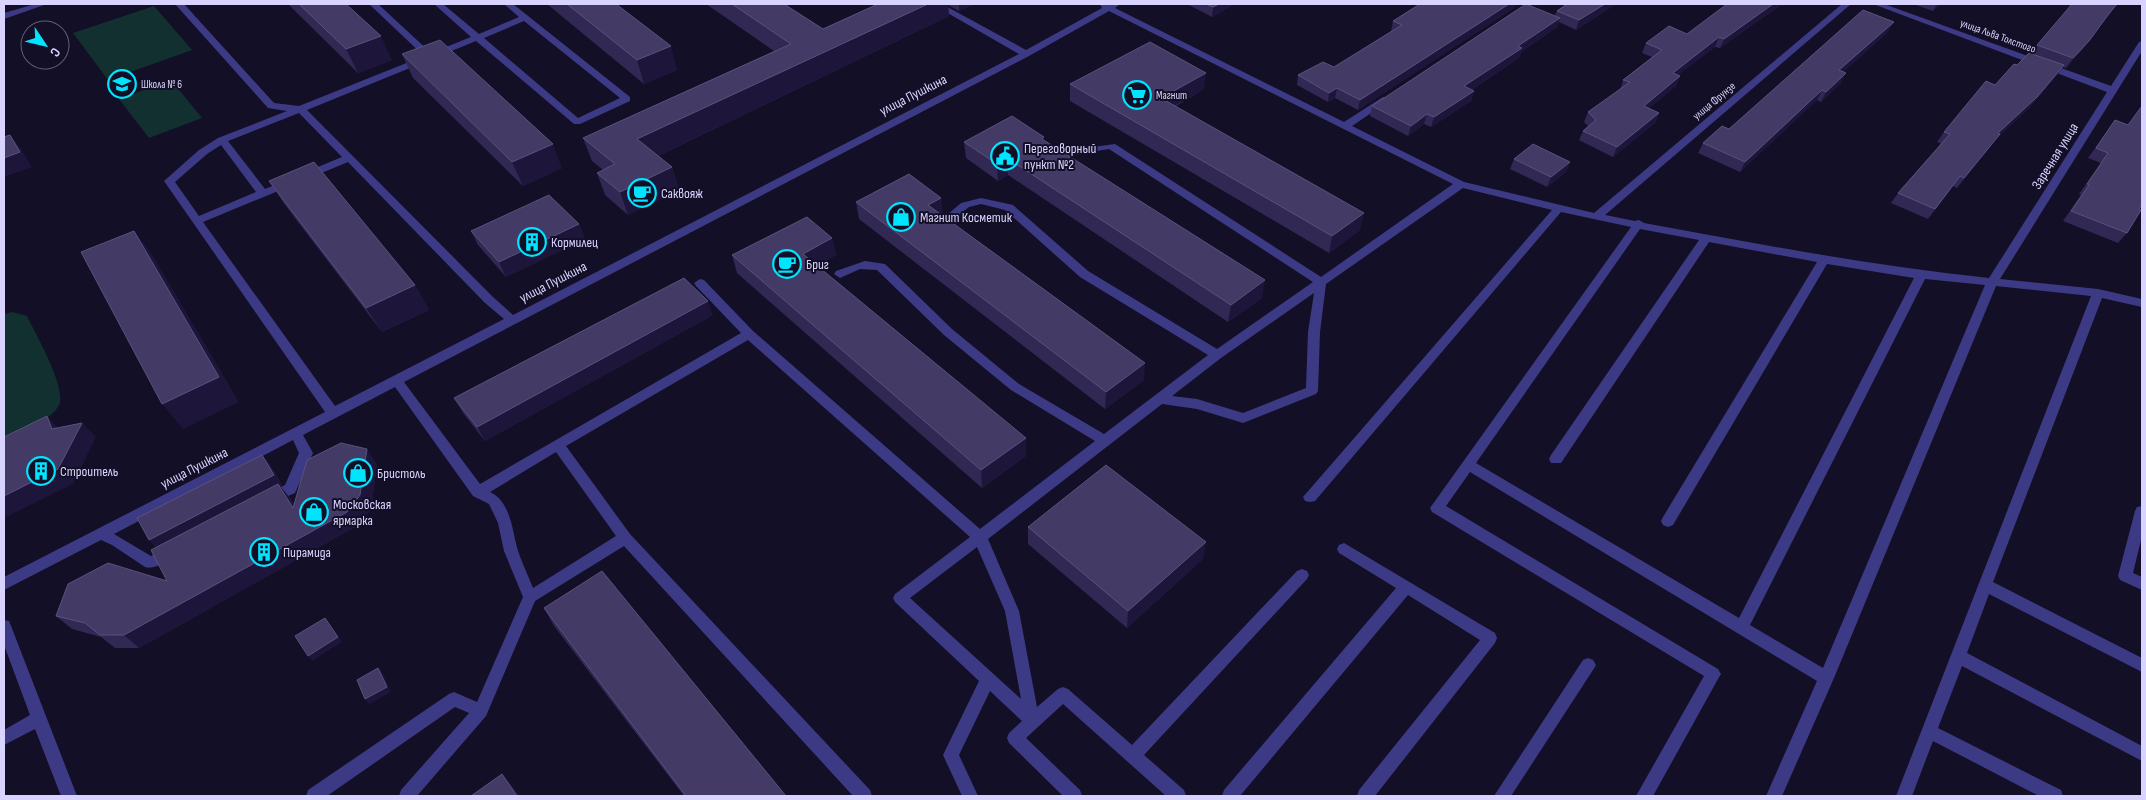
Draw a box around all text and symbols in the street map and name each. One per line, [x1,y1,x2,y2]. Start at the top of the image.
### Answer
street label: улица Льва Толстого [1958,16,2038,56]
north arrow [20,20,70,70]
text: С [46,44,64,60]
school or university icon: Школа № 6 [107,69,137,99]
street label: улица Пушкина [876,71,950,119]
place label: Школа № 6 [141,78,182,91]
street label: улица Фрунзе [1690,79,1738,123]
supermarket icon: Магнит [1122,80,1152,110]
place label: Магнит [1156,89,1187,102]
street label: Заречная улица [2028,120,2082,192]
place label: Переговорный пункт №2 [1024,140,1096,173]
public building icon: Переговорный пункт №2 [990,141,1020,171]
cafe icon: Саквояж [627,178,657,208]
place label: Саквояж [661,185,703,202]
shop icon: Магнит Косметик [886,202,916,232]
place label: Магнит Косметик [920,209,1013,226]
building icon: Кормилец [517,227,547,257]
place label: Кормилец [551,234,598,251]
cafe icon: Бриг [772,249,802,279]
place label: Бриг [806,256,829,273]
street label: улица Пушкина [516,258,590,306]
street label: улица Пушкина [157,444,231,492]
building icon: Строитель [26,456,56,486]
shop icon: Бристоль [343,458,373,488]
place label: Строитель [60,463,118,480]
place label: Бристоль [377,465,426,482]
place label: Московская ярмарка [333,496,391,529]
shop icon: Московская ярмарка [299,497,329,527]
building icon: Пирамида [249,537,279,567]
place label: Пирамида [283,544,331,561]

